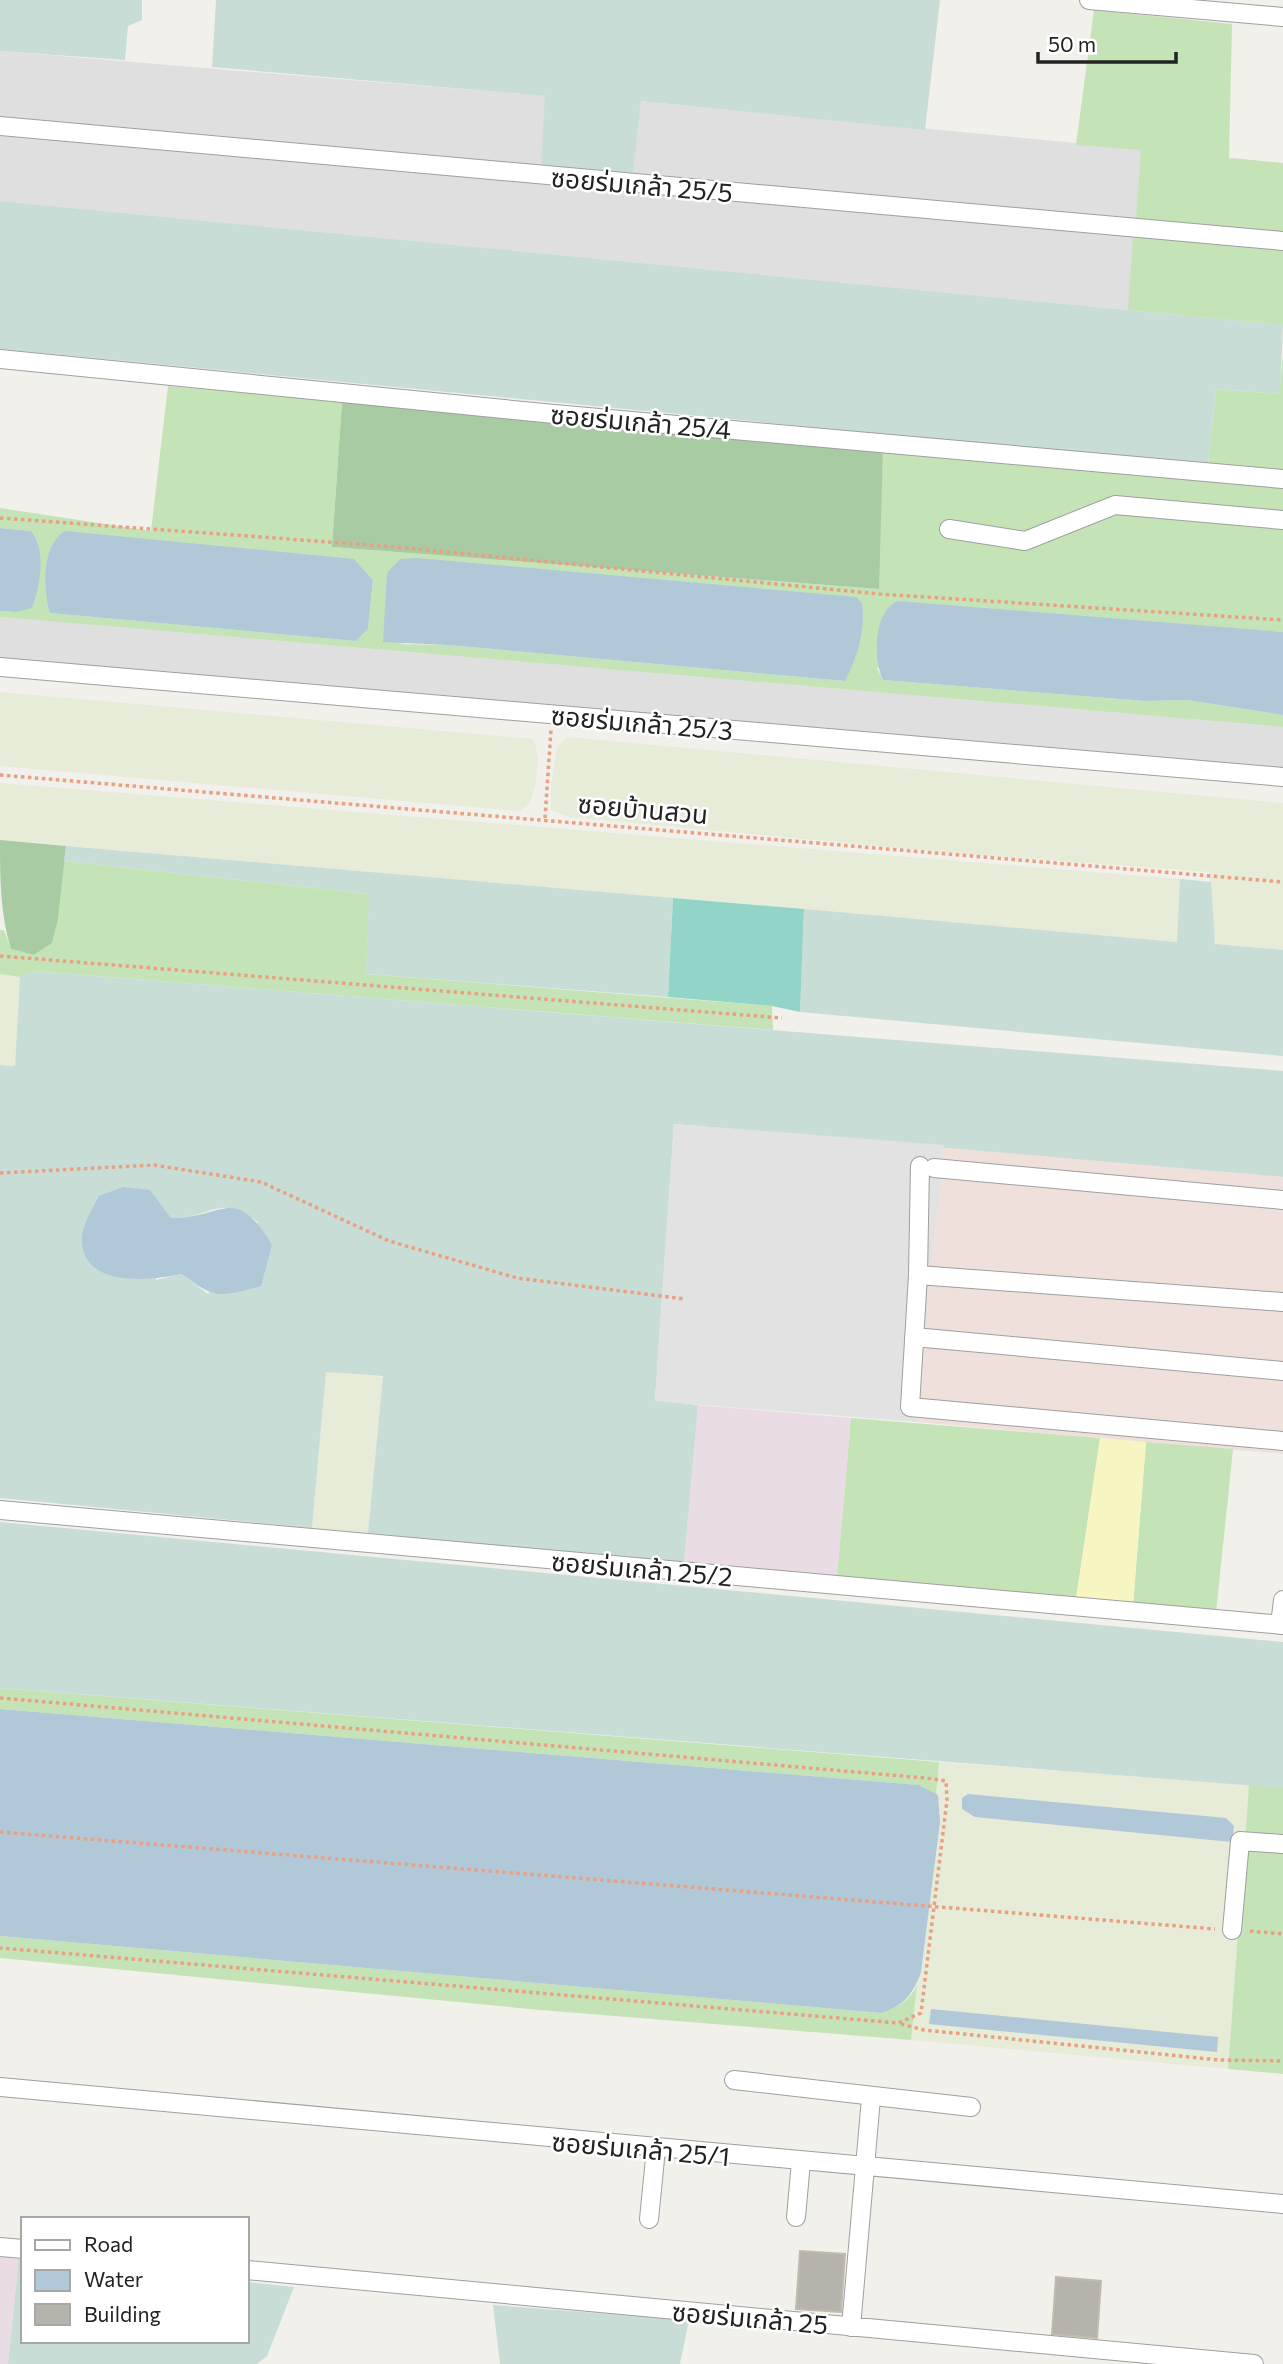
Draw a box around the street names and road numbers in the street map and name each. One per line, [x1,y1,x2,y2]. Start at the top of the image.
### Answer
street label: ซอยร่มเกล้า 25/5 [550,161,734,207]
street label: ซอยร่มเกล้า 25/4 [549,398,733,444]
street label: ซอยร่มเกล้า 25/3 [550,699,734,745]
street label: ซอยบ้านสวน [577,787,709,829]
street label: ซอยร่มเกล้า 25/2 [550,1545,734,1591]
street label: ซอยร่มเกล้า 25/1 [551,2125,731,2171]
street label: ซอยร่มเกล้า 25 [671,2295,829,2339]

